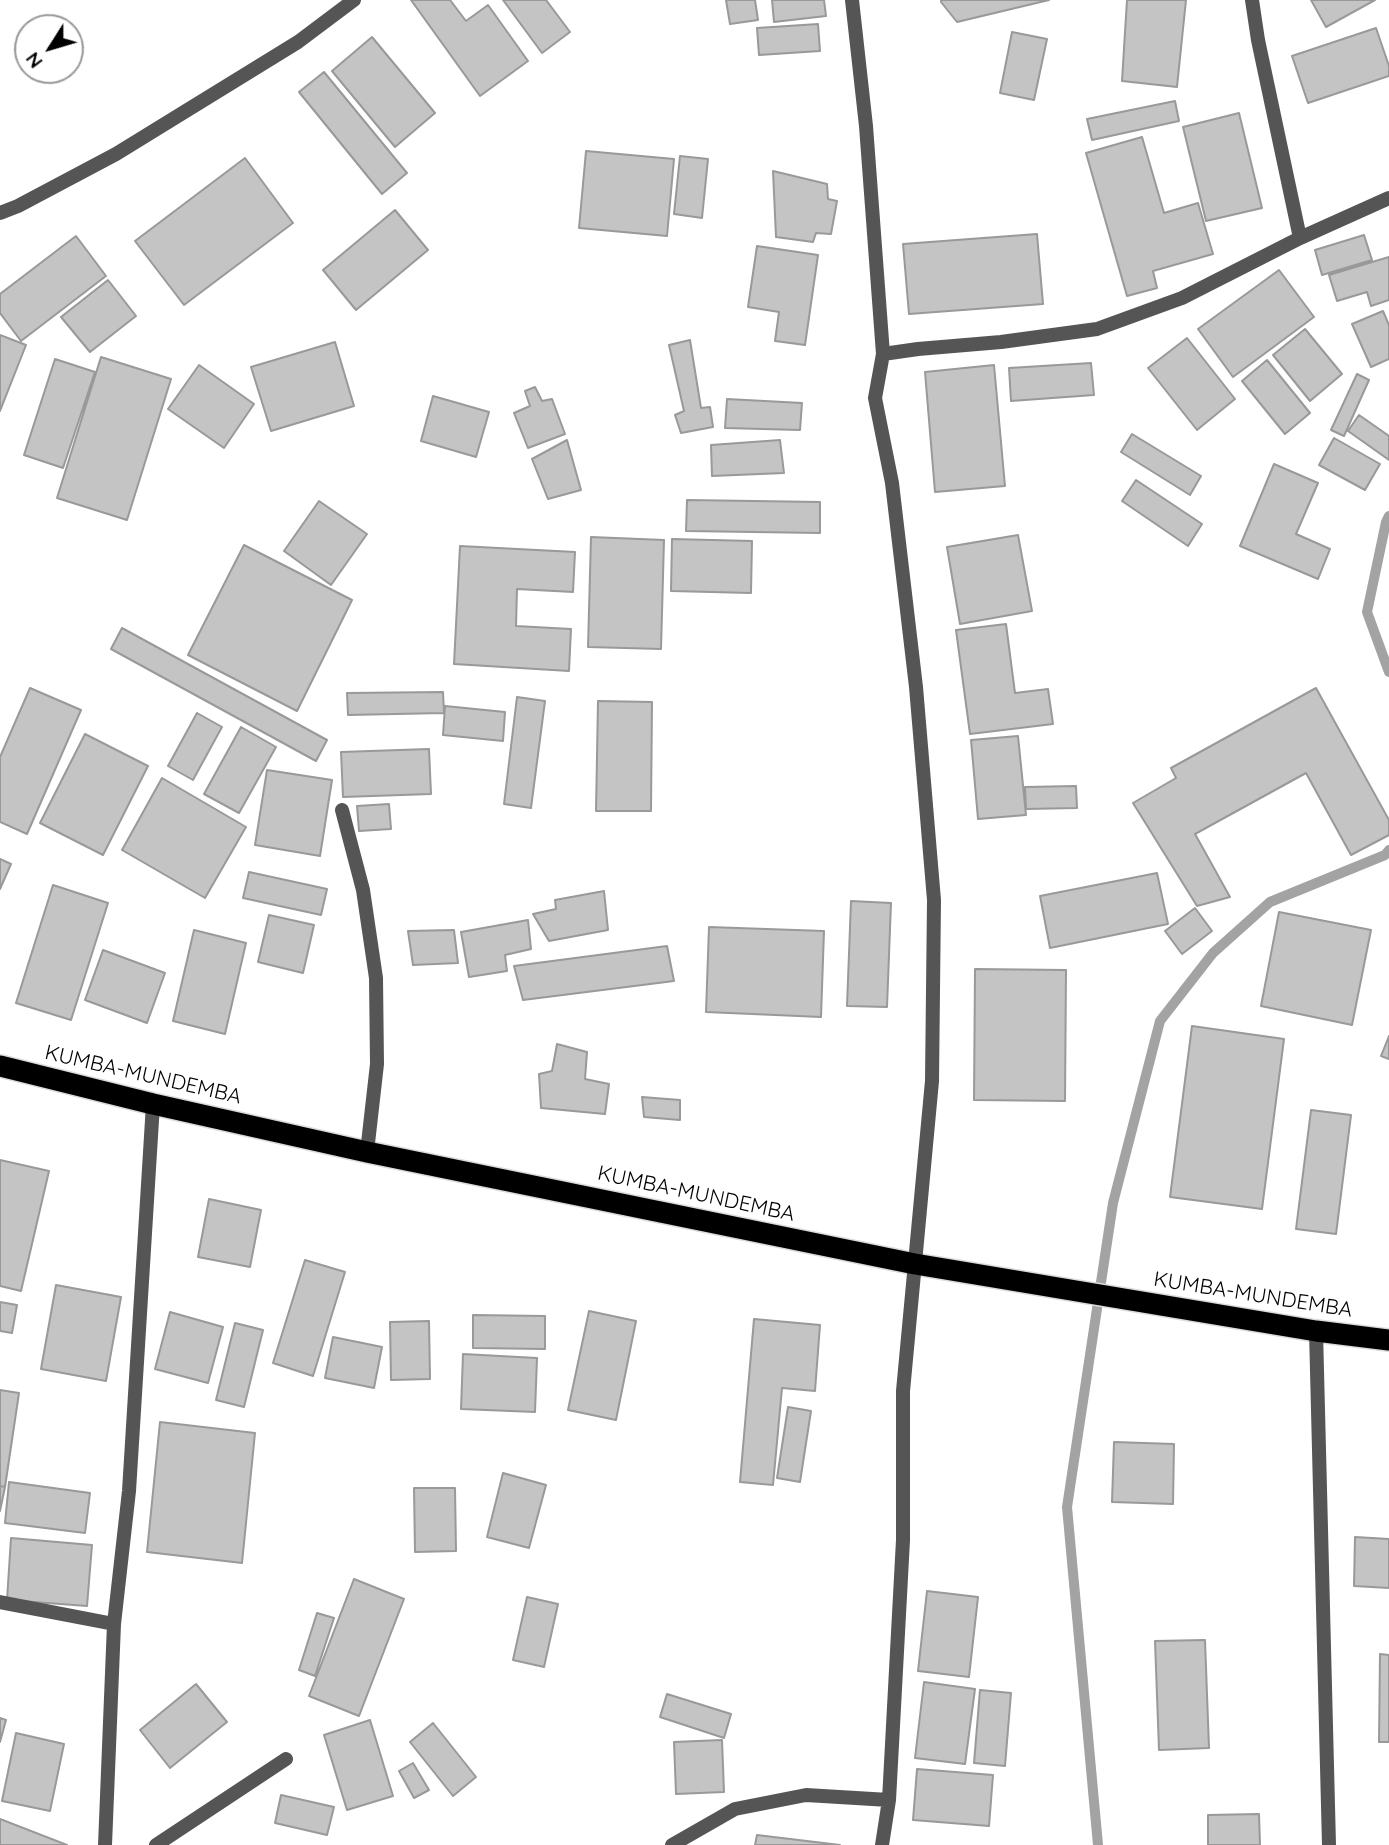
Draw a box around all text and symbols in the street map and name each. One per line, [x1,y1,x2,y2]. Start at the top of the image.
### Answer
north arrow [14,14,84,84]
text: N [20,48,48,73]
street label: KUMBA-MUNDEMBA [42,1040,244,1110]
street label: KUMBA-MUNDEMBA [595,1161,797,1227]
street label: KUMBA-MUNDEMBA [1152,1267,1354,1323]

